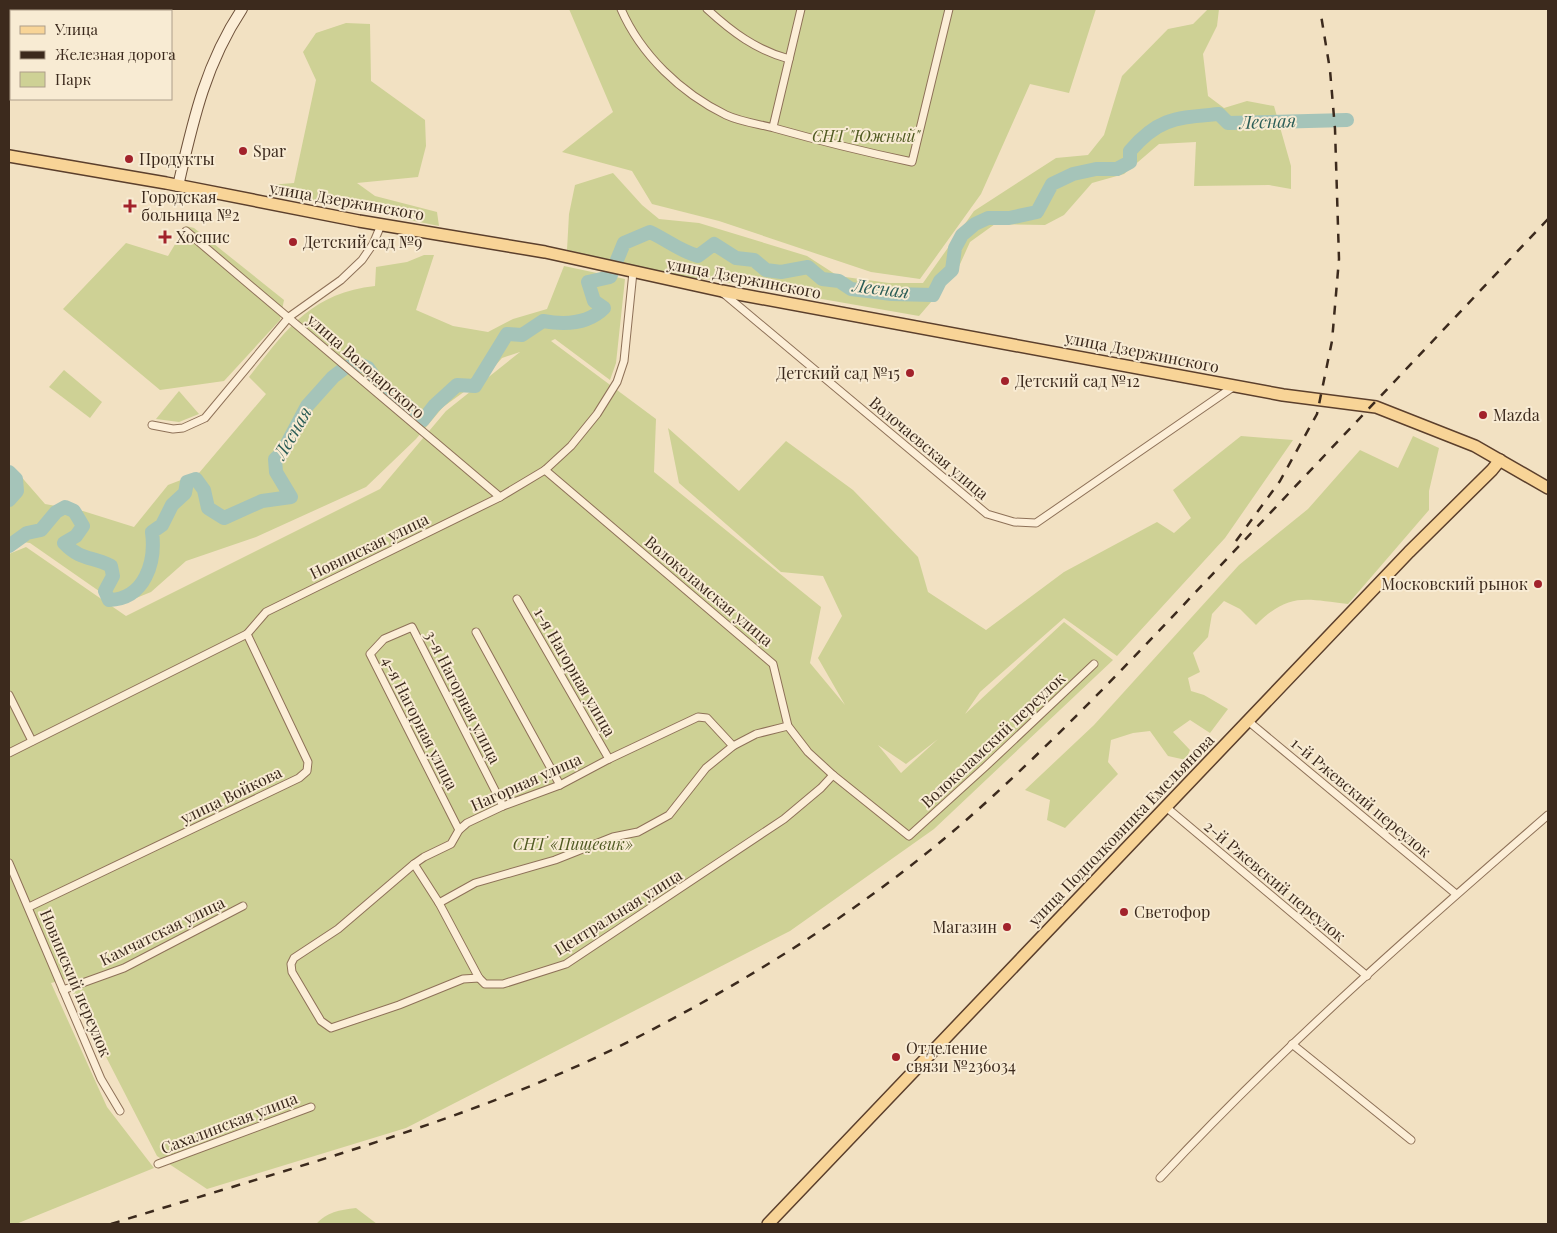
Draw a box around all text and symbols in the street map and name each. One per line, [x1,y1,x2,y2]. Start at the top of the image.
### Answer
legend [10,10,172,100]
text: Улица [54,19,98,39]
text: Железная дорога [55,44,176,64]
text: Парк [55,69,91,89]
water label: Лесная [1237,108,1297,134]
park label: СНТ "Южный" [812,125,921,146]
place label: Spar [253,140,286,161]
marker: Spar [237,145,249,157]
place label: Продукты [139,148,215,169]
marker: Продукты [123,153,135,165]
street label: улица Дзержинского [267,176,426,225]
place label: Городская больница №2 [141,186,240,225]
marker: Городская больница №2 [123,199,137,213]
place label: Хоспис [176,226,230,247]
marker: Хоспис [158,230,172,244]
place label: Детский сад №9 [303,231,422,252]
marker: Детский сад №9 [287,236,299,248]
street label: улица Дзержинского [664,252,823,303]
water label: Лесная [850,272,911,303]
street label: улица Володарского [302,308,430,423]
street label: улица Дзержинского [1062,326,1221,377]
place label: Детский сад №15 [776,362,900,383]
marker: Детский сад №15 [904,367,916,379]
place label: Детский сад №12 [1015,370,1140,391]
marker: Детский сад №12 [999,375,1011,387]
street label: Волочаевская улица [865,392,993,504]
water label: Лесная [267,402,317,465]
place label: Mazda [1493,404,1540,425]
marker: Mazda [1477,409,1489,421]
street label: Новинская улица [306,508,432,583]
street label: Волоколамская улица [641,531,778,650]
place label: Московский рынок [1381,573,1528,594]
marker: Московский рынок [1532,578,1544,590]
street label: 1-я Нагорная улица [530,604,621,740]
street label: 3-я Нагорная улица [421,627,506,767]
street label: 4-я Нагорная улица [378,652,463,793]
street label: Волоколамский переулок [916,667,1069,812]
street label: улица Подполковника Емельянова [1022,729,1218,931]
street label: 1-й Ржевский переулок [1287,732,1436,861]
street label: Нагорная улица [467,748,584,815]
street label: улица Войкова [176,761,285,829]
street label: 2-й Ржевский переулок [1200,815,1350,946]
park label: СНТ «Пищевик» [513,833,633,854]
street label: Центральная улица [550,864,686,959]
street label: Камчатская улица [96,891,228,970]
place label: Светофор [1134,901,1210,922]
street label: Новинский переулок [36,906,117,1060]
marker: Светофор [1118,906,1130,918]
place label: Магазин [933,916,997,937]
marker: Магазин [1001,921,1013,933]
place label: Отделение связи №236034 [906,1037,1016,1076]
marker: Отделение связи №236034 [890,1051,902,1063]
street label: Сахалинская улица [157,1087,300,1158]

